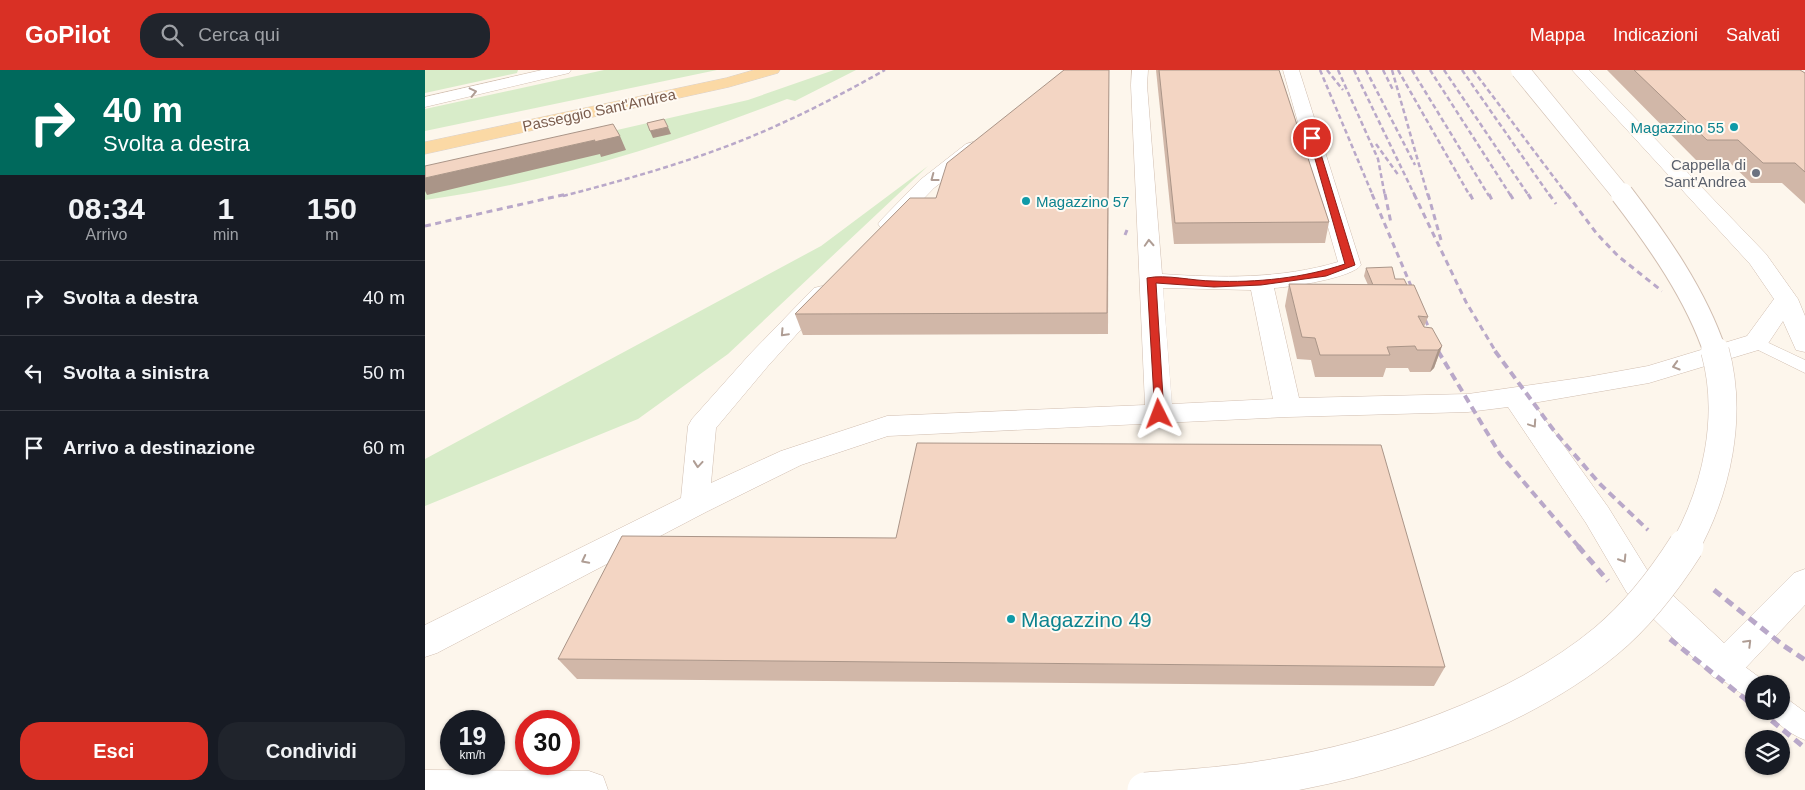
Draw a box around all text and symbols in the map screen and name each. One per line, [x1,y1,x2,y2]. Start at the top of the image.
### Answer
search box [140,13,490,58]
text: GoPilot [25,21,110,48]
icon: search [158,21,186,49]
text: Cerca qui [198,24,280,45]
text: Mappa [1530,25,1585,45]
text: Indicazioni [1613,25,1698,45]
text: Salvati [1726,25,1780,45]
street label: Passeggio Sant'Andrea [521,85,678,135]
one-way arrow [468,87,477,98]
icon: right [20,90,85,155]
text: 40 m [103,90,183,129]
pin [1291,117,1333,159]
place label: Magazzino 55 [1631,119,1724,136]
marker: Magazzino 55 [1728,121,1740,133]
icon: arrive [1298,124,1326,152]
text: Svolta a destra [103,131,250,156]
place label: Cappella di Sant'Andrea [1664,156,1747,190]
marker: Cappella di Sant'Andrea [1750,167,1762,179]
one-way arrow [931,173,940,181]
text: 08:34 [68,192,145,225]
text: 1 [217,192,234,225]
text: 150 [307,192,357,225]
place label: Magazzino 57 [1036,193,1129,210]
marker: Magazzino 57 [1020,195,1032,207]
text: Arrivo [86,226,127,243]
text: min [213,226,239,243]
text: m [325,226,338,243]
one-way arrow [1143,238,1154,246]
icon: right [20,284,48,312]
text: Svolta a destra [63,287,198,308]
text: 40 m [363,287,405,308]
one-way arrow [781,327,790,336]
icon: left [20,359,48,387]
one-way arrow [1672,361,1680,371]
text: Svolta a sinistra [63,362,209,383]
text: 50 m [363,362,405,383]
position arrow [1132,387,1184,439]
one-way arrow [1527,419,1536,428]
icon: arrive [20,434,48,462]
text: Arrivo a destinazione [63,437,255,458]
text: 60 m [363,437,405,458]
one-way arrow [693,460,704,468]
one-way arrow [582,554,591,564]
one-way arrow [1617,554,1627,563]
place label: Magazzino 49 [1021,608,1152,631]
marker: Magazzino 49 [1005,613,1017,625]
one-way arrow [1742,640,1751,649]
map controls [1745,675,1790,775]
button: sound [1745,675,1790,720]
speed limit sign: 30 [515,710,580,775]
button: Esci [20,722,208,780]
button: Condividi [218,722,405,780]
text: 19 [459,722,486,750]
button: layers [1745,730,1790,775]
text: km/h [459,748,486,762]

